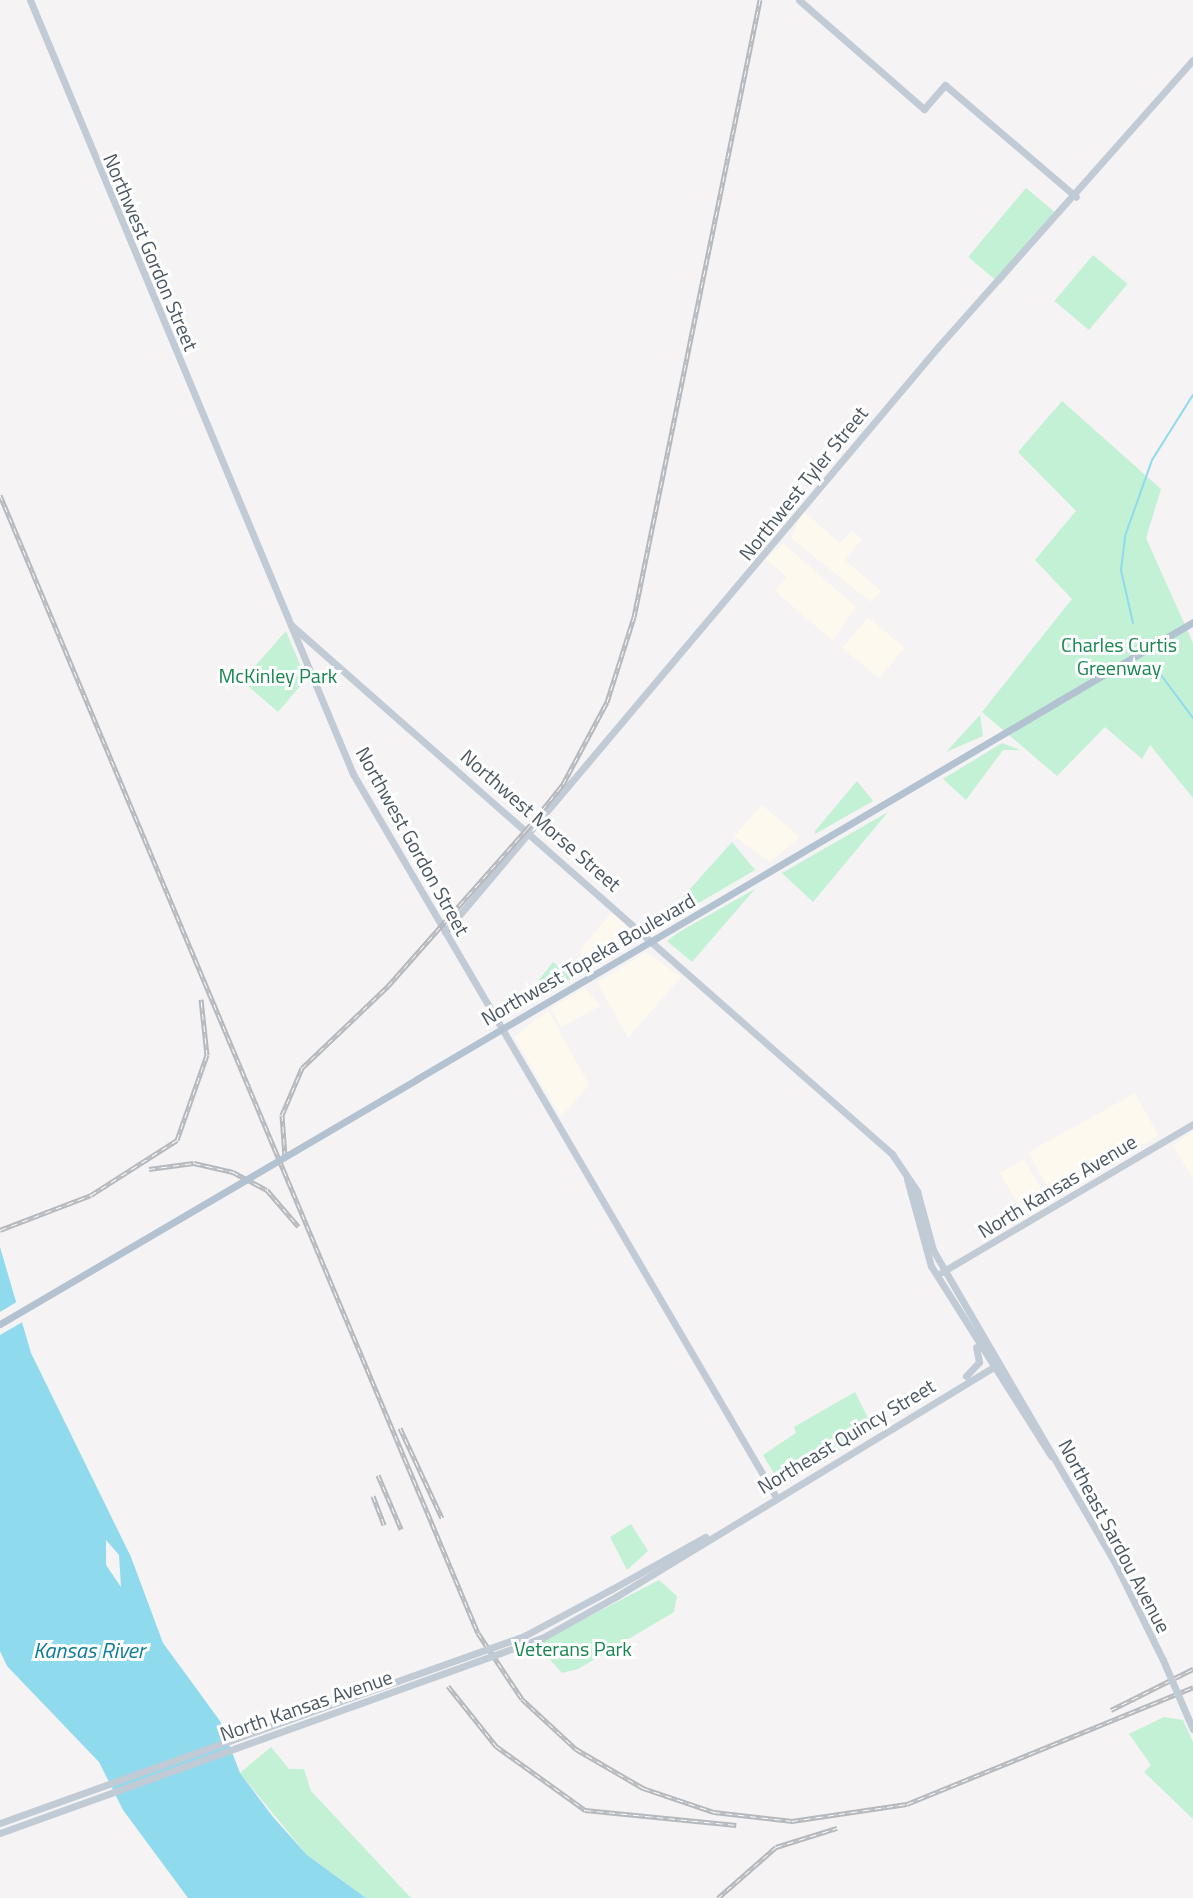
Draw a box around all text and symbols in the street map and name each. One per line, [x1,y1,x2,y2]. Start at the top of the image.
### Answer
street label: Northwest Gordon Street [99,150,203,354]
street label: Northwest Tyler Street [734,401,872,565]
park label: Charles Curtis Greenway [1061,632,1177,679]
park label: McKinley Park [219,663,337,687]
street label: Northwest Gordon Street [351,743,475,939]
street label: Northwest Morse Street [456,744,626,896]
street label: Northwest Topeka Boulevard [477,888,699,1030]
street label: North Kansas Avenue [973,1129,1141,1243]
street label: Northeast Quincy Street [753,1373,939,1499]
street label: Northeast Sardou Avenue [1054,1435,1176,1637]
park label: Veterans Park [514,1636,632,1660]
water label: Kansas River [33,1638,145,1664]
street label: North Kansas Avenue [217,1664,395,1746]

